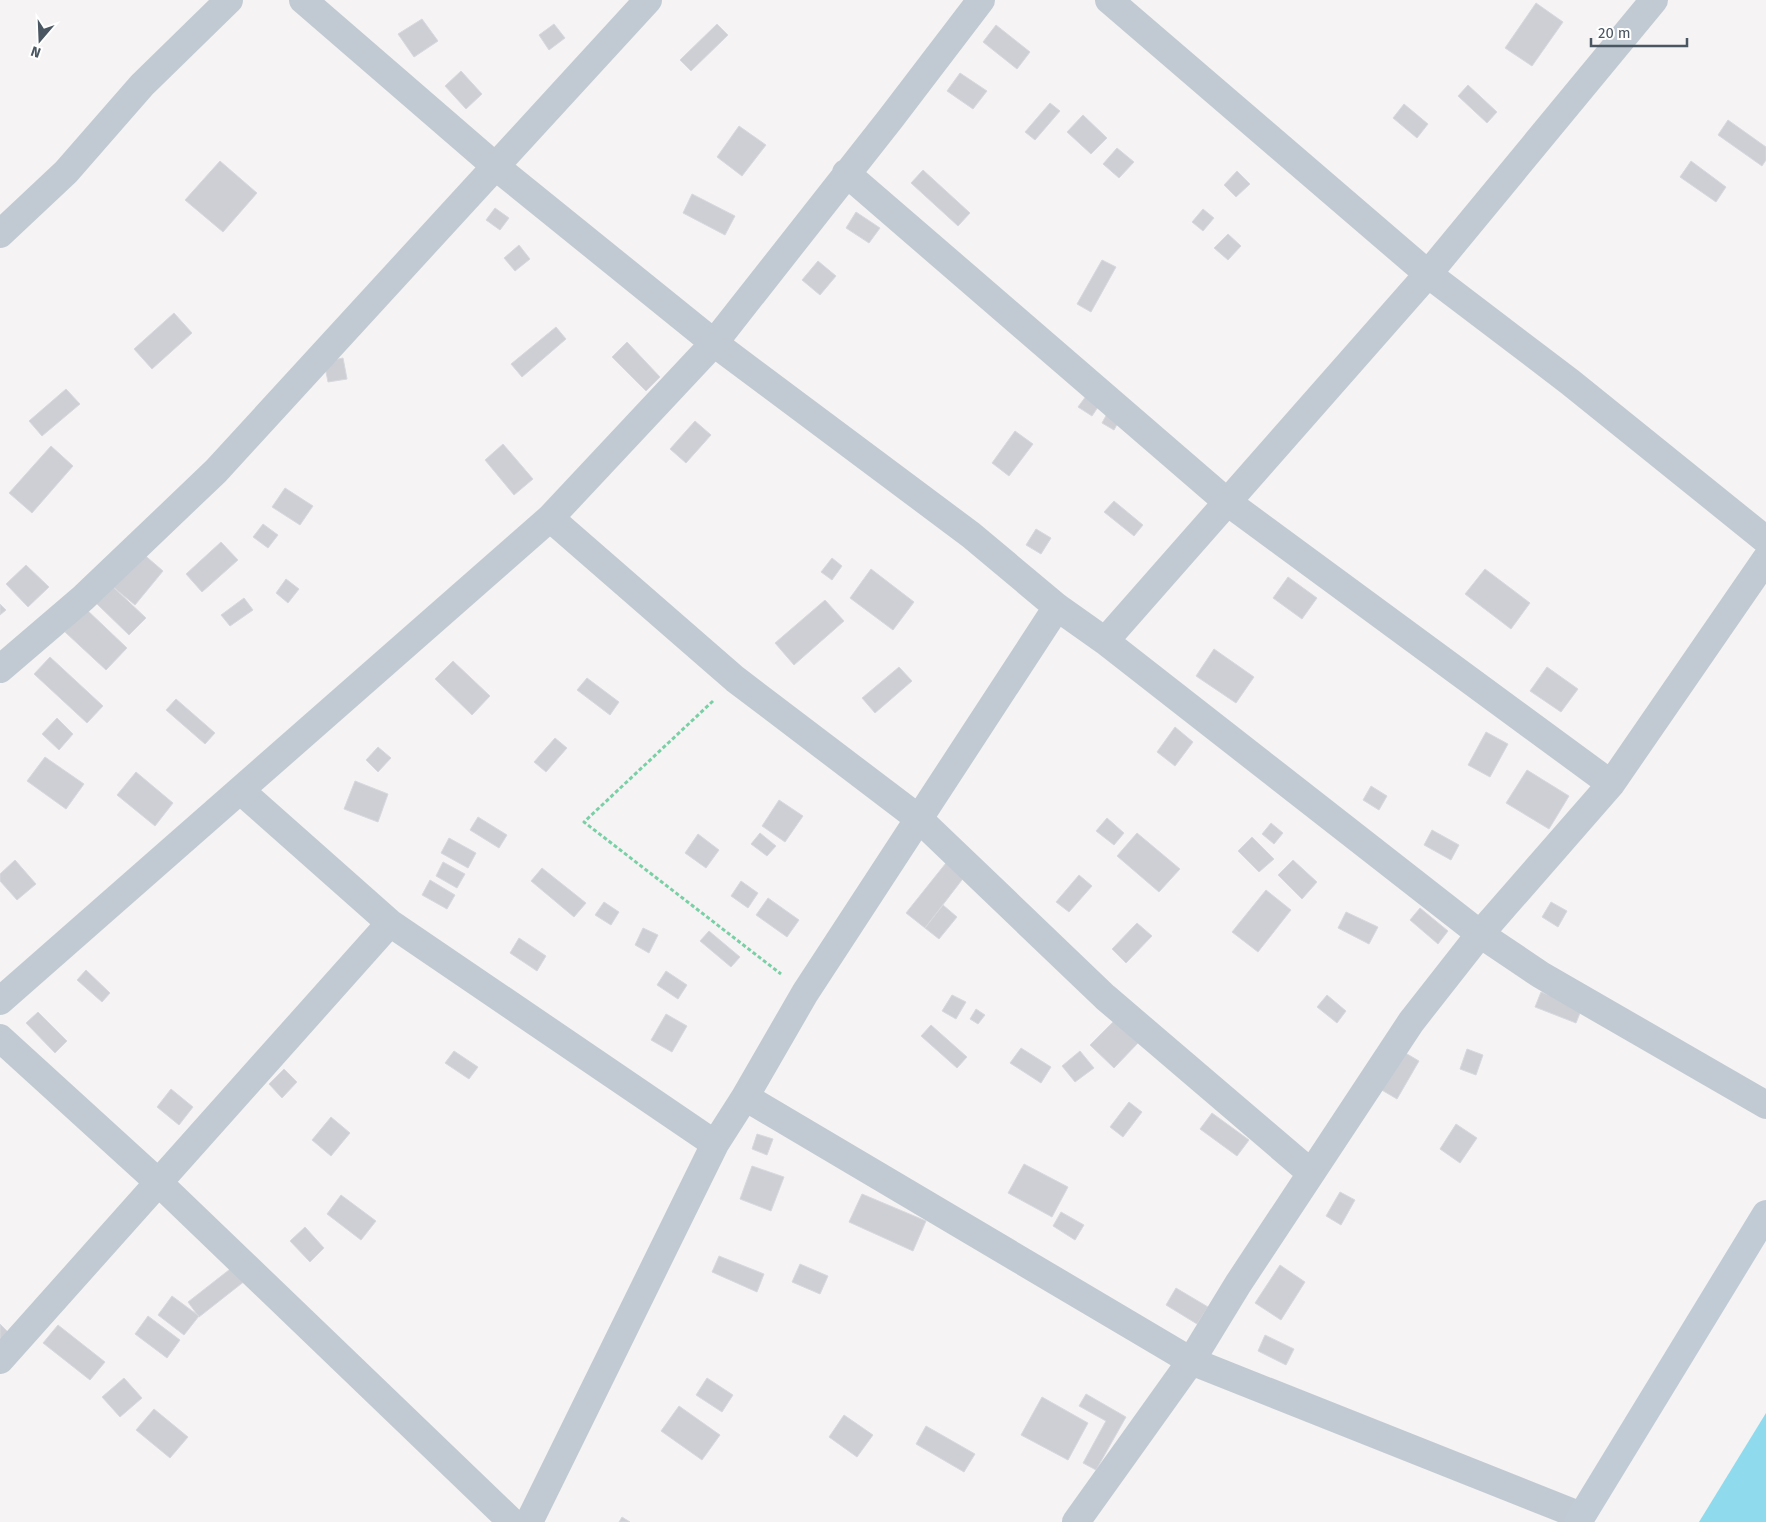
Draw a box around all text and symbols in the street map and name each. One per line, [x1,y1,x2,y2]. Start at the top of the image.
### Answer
north arrow [15,15,65,65]
scale bar [1591,15,1687,47]
text: 20 m [1598,24,1631,42]
text: N [29,42,43,61]

